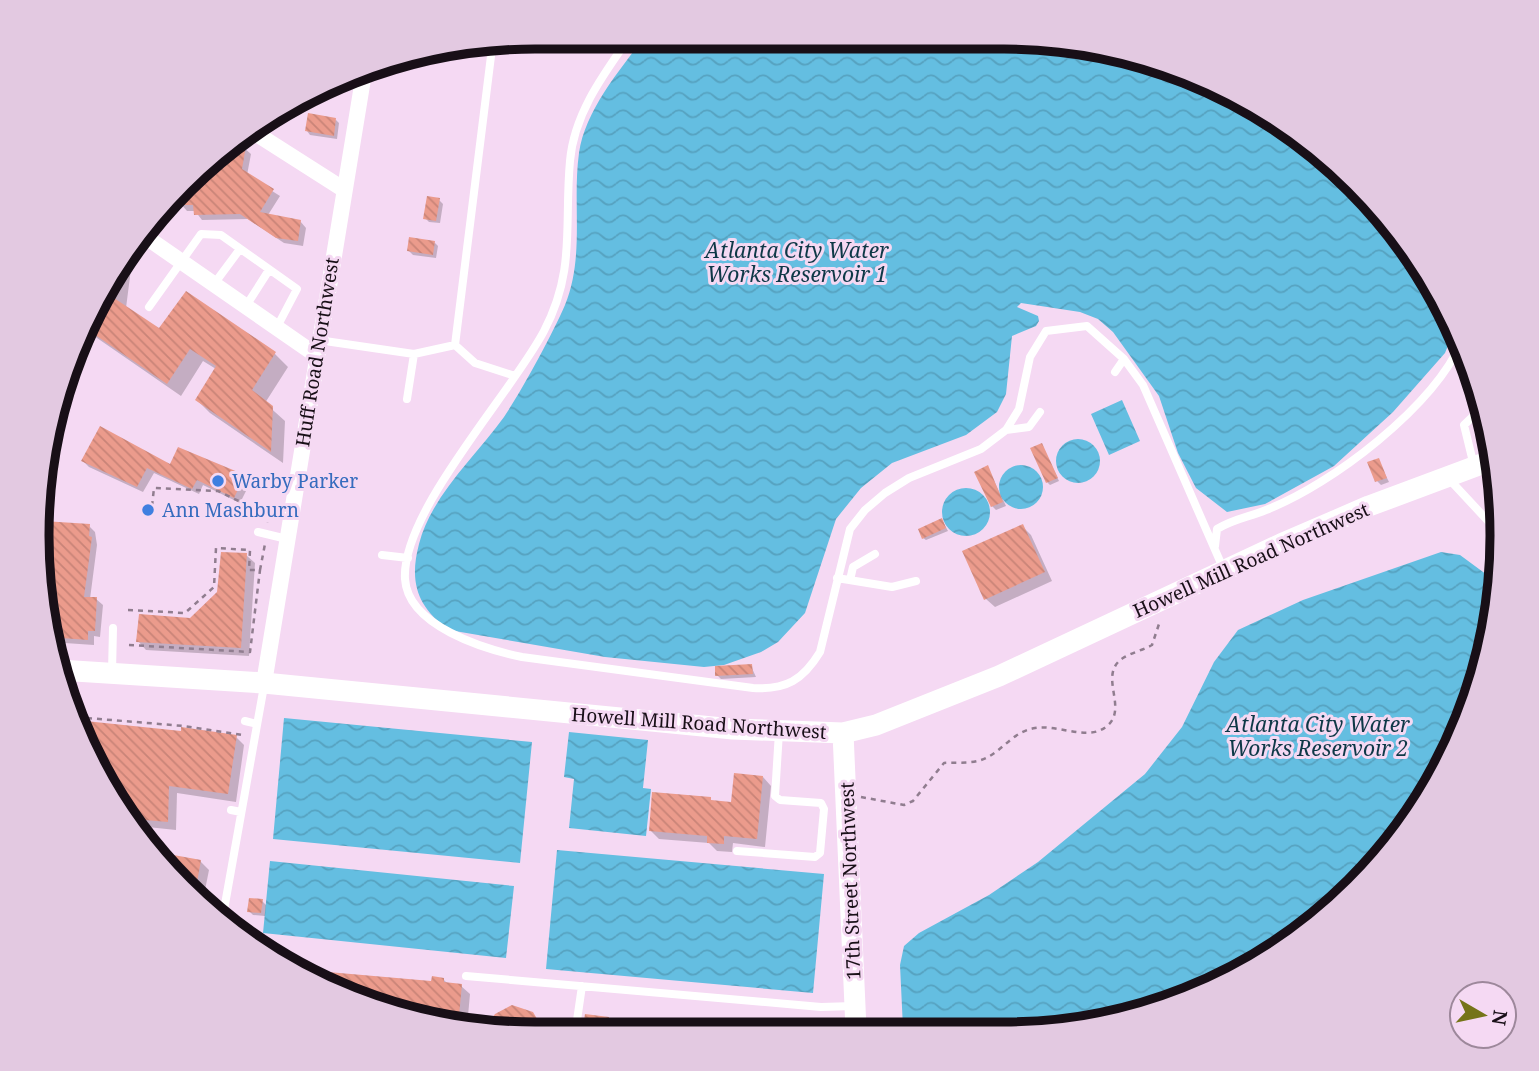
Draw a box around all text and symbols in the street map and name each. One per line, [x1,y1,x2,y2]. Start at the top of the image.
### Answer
water label: Atlanta City Water Works Reservoir 1 [703,236,889,288]
street label: Huff Road Northwest [289,255,345,448]
place label: Warby Parker [232,468,358,494]
marker: Warby Parker [210,473,226,489]
street label: Howell Mill Road Northwest [1129,496,1373,624]
place label: Ann Mashburn [162,497,299,523]
marker: Ann Mashburn [140,502,156,518]
street label: Howell Mill Road Northwest [571,701,828,745]
water label: Atlanta City Water Works Reservoir 2 [1224,710,1410,762]
street label: 17th Street Northwest [834,781,866,980]
north arrow [1448,980,1518,1050]
text: N [1486,1008,1514,1027]

